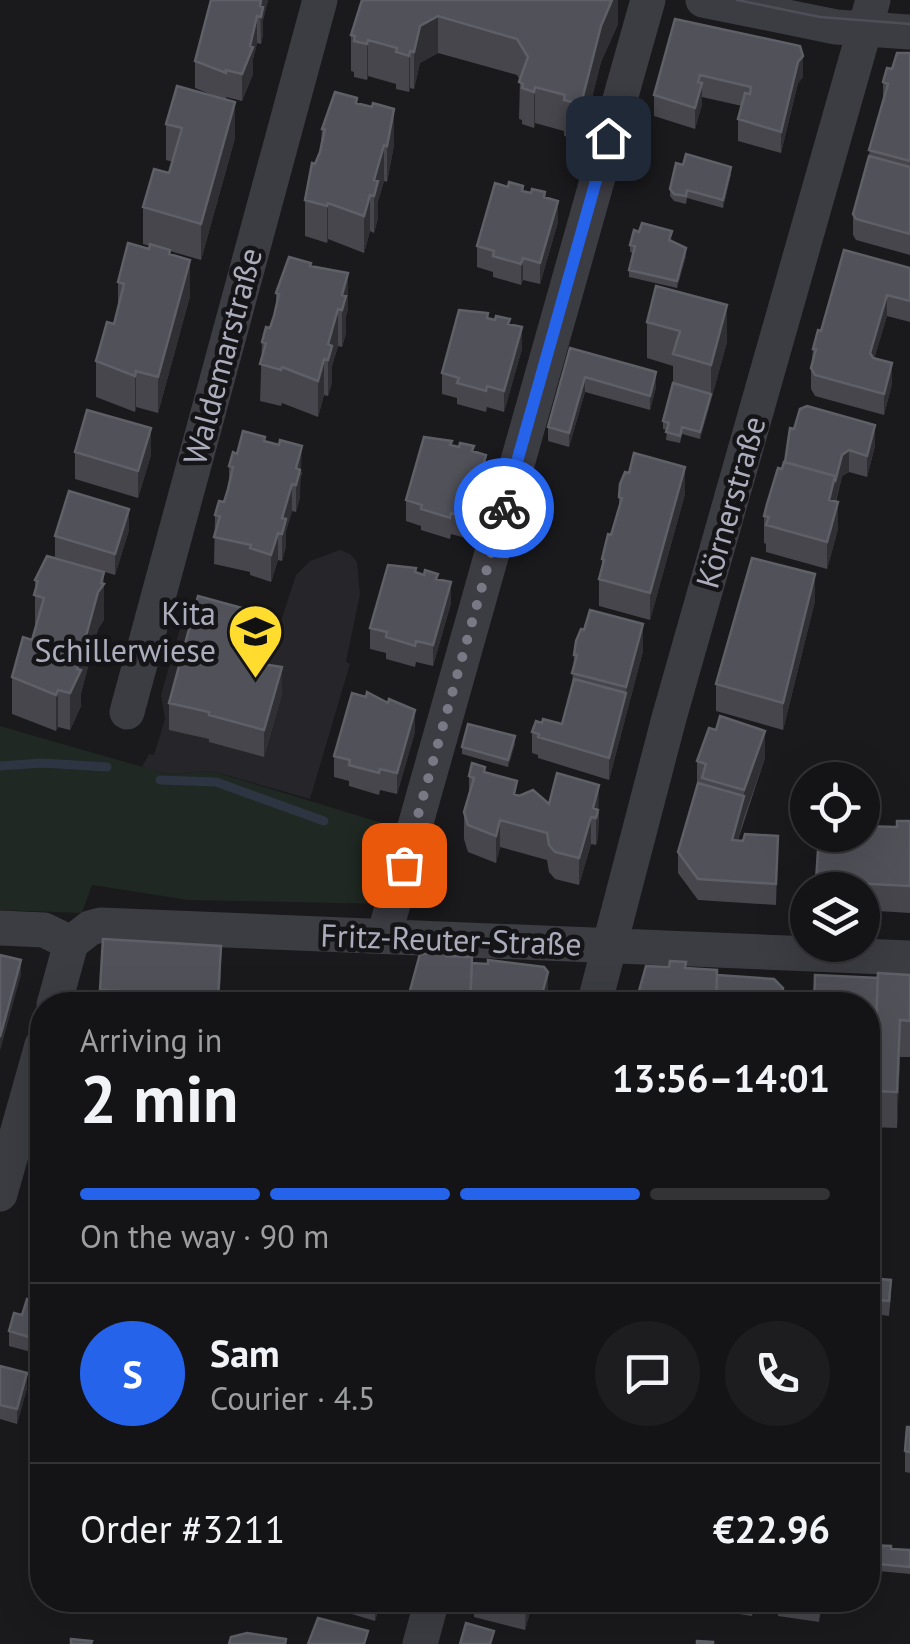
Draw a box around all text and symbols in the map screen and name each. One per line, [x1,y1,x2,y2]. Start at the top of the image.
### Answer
pin [566,96,651,181]
icon: home [581,111,636,166]
street label: Waldemarstraße [173,243,271,469]
street label: Körnerstraße [685,411,775,593]
courier [454,458,554,558]
icon: bike [477,481,532,536]
place label: Kita Schillerwiese [35,592,216,671]
school or university icon: Kita Schillerwiese [225,601,285,680]
map controls [790,762,880,962]
button: locate [790,762,880,852]
pin [362,823,447,908]
icon: bag [377,838,432,893]
button: layers [790,872,880,962]
street label: Fritz-Reuter-Straße [320,913,582,965]
text: Arriving in [80,1019,222,1061]
text: 13:56–14:01 [612,1053,830,1102]
text: 2 min [80,1056,239,1140]
text: On the way · 90 m [80,1215,329,1257]
button: chat [595,1321,700,1426]
button: phone [725,1321,830,1426]
text: Sam [210,1328,280,1377]
text: S [122,1349,143,1398]
text: Courier · 4.5 [210,1377,376,1419]
text: Order #3211 [80,1504,285,1553]
text: €22.96 [713,1504,830,1553]

